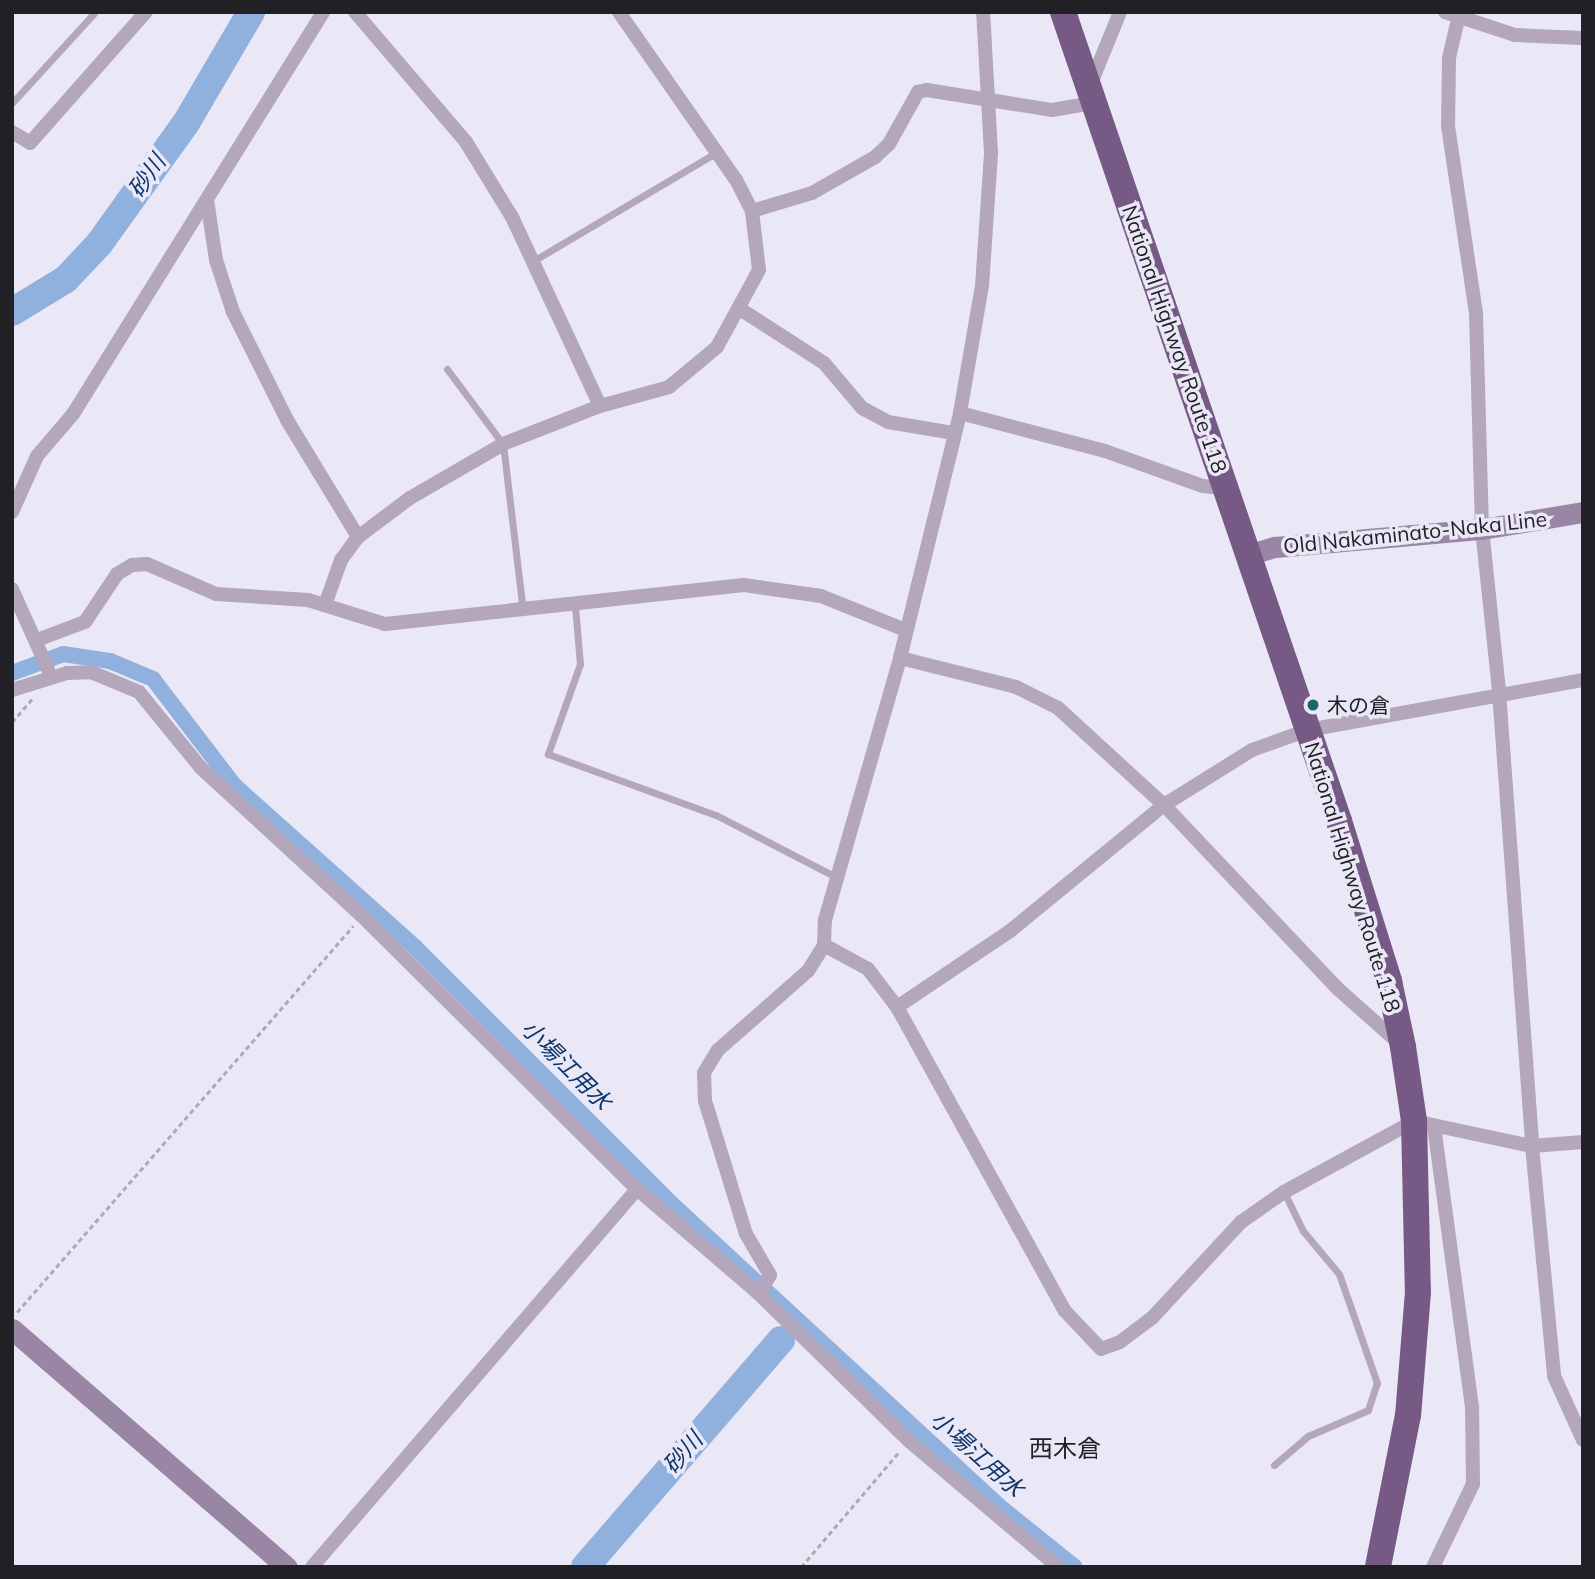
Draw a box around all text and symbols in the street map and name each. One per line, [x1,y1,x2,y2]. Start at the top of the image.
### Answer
water label: 砂川 [123,149,171,203]
street label: National Highway Route 118 [1117,202,1233,476]
street label: Old Nakaminato-Naka Line [1282,506,1548,558]
place label: 木の倉 [1327,692,1390,718]
marker: 木の倉 [1305,697,1321,713]
street label: National Highway Route 118 [1300,739,1406,1015]
water label: 小場江用水 [516,1015,616,1115]
water label: 小場江用水 [925,1405,1029,1503]
water label: 砂川 [657,1427,709,1479]
district label: 西木倉 [1029,1435,1101,1463]

